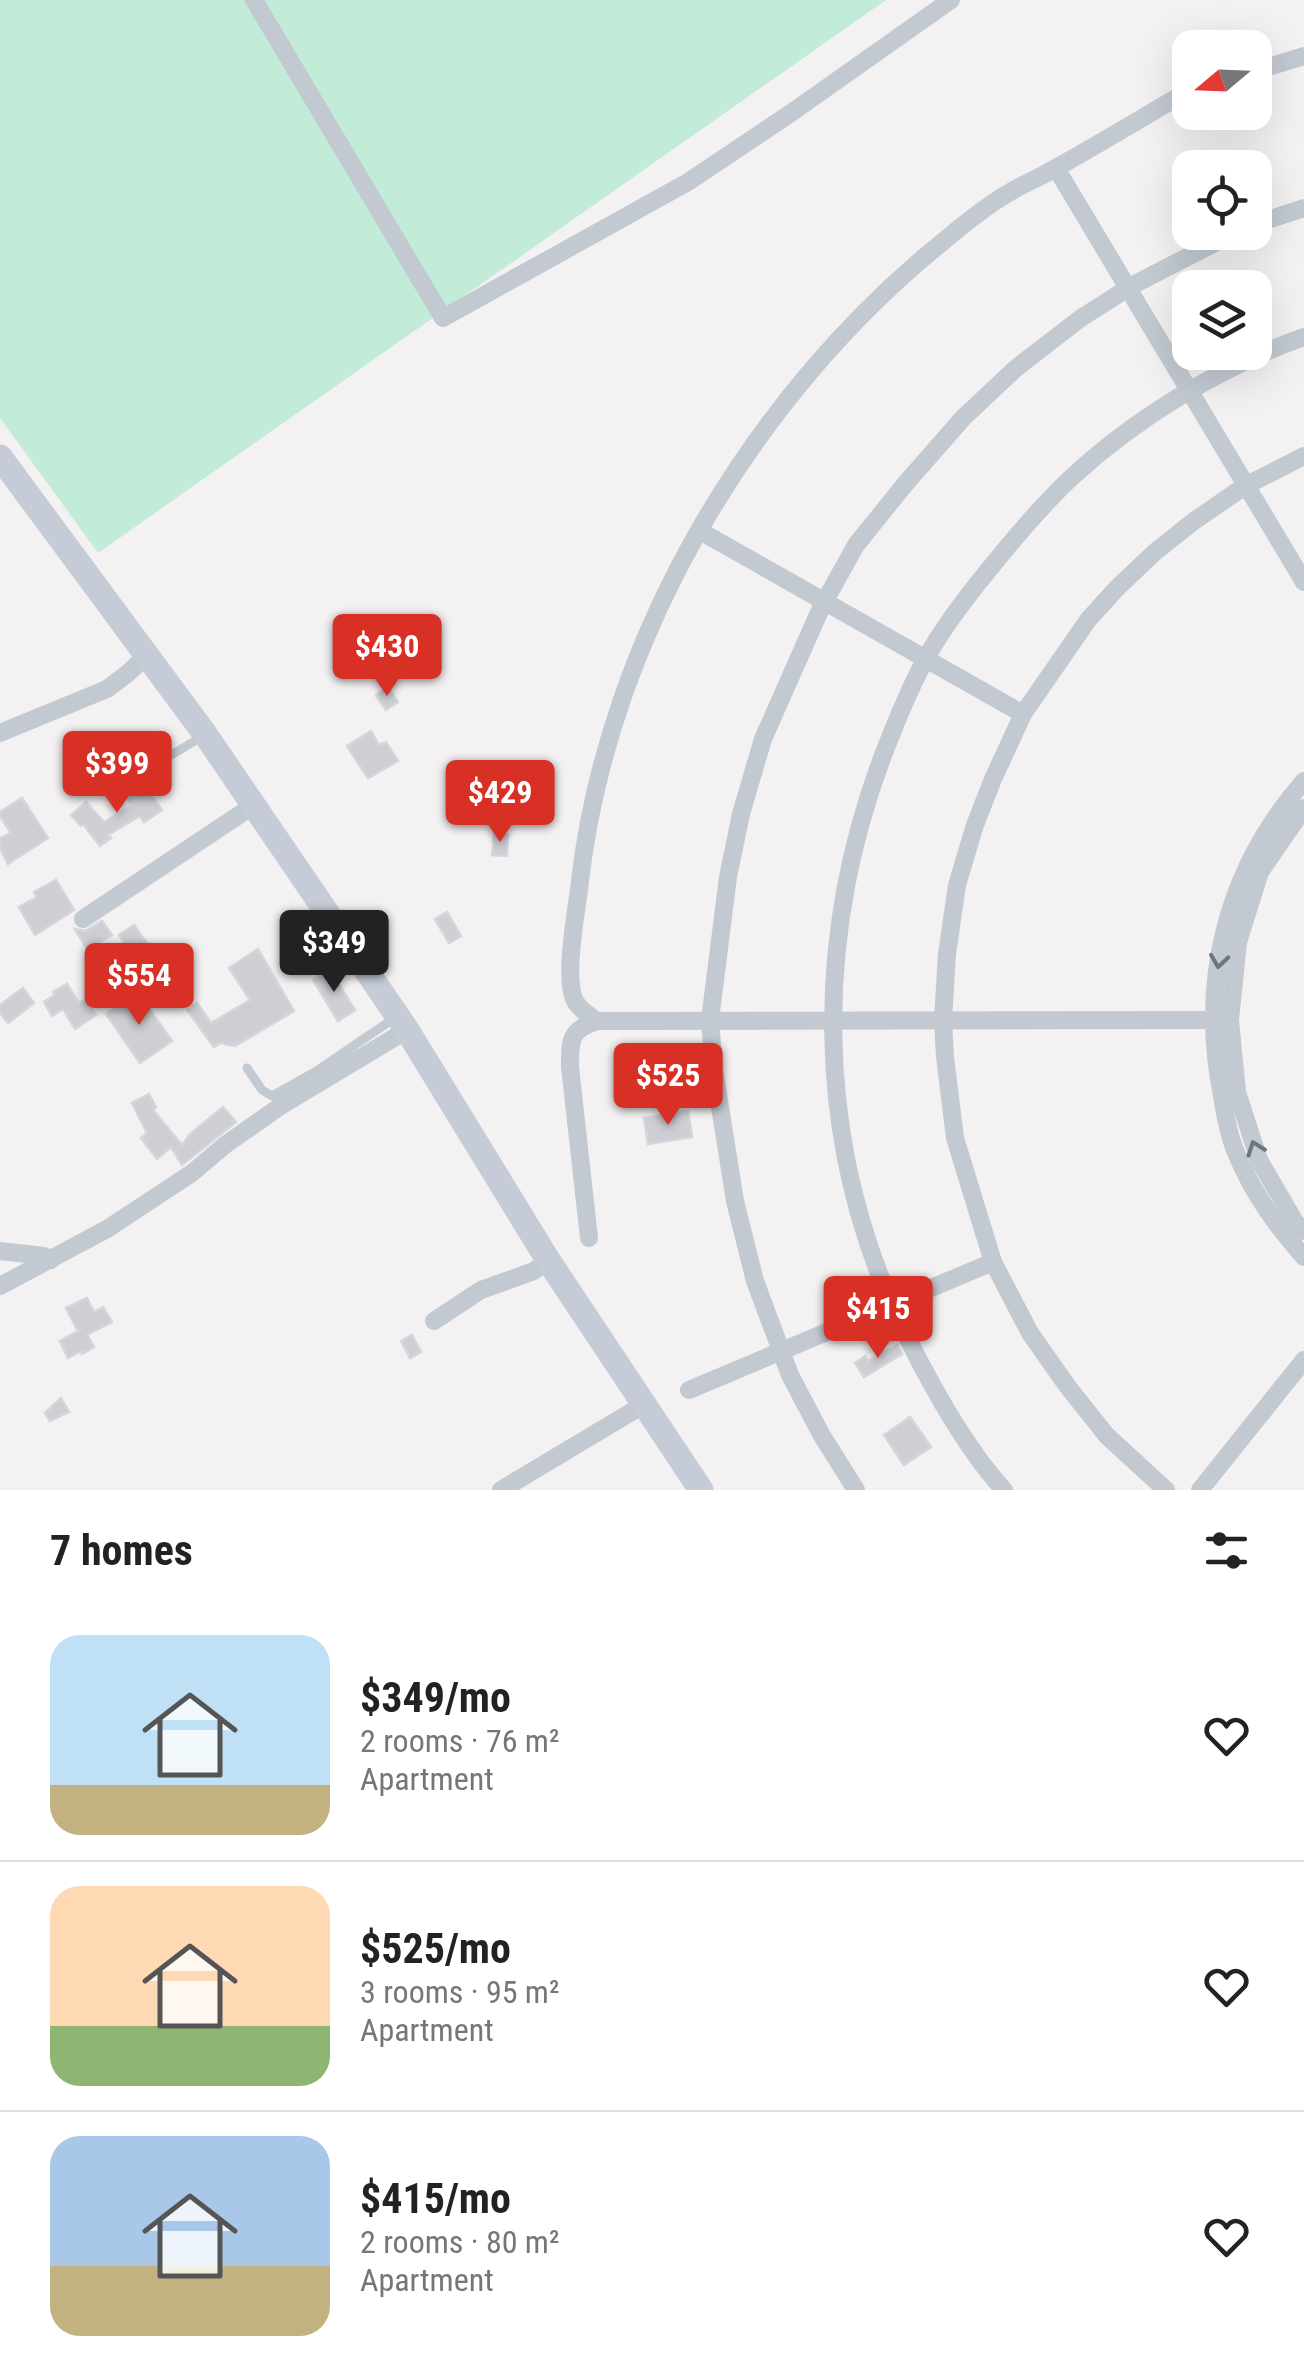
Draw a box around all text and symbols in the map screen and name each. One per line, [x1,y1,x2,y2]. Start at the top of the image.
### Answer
north arrow [1172,30,1272,130]
map controls [1172,30,1272,370]
button: locate [1172,150,1272,250]
button: layers [1172,270,1272,370]
pin: $430 [328,614,446,699]
text: $430 [355,627,419,665]
pin: $399 [58,731,176,816]
text: $399 [85,744,149,782]
pin: $429 [441,760,559,845]
text: $429 [468,773,532,811]
pin: $349 [275,910,393,995]
text: $349 [302,923,366,961]
pin: $554 [80,943,198,1028]
one-way arrow [1209,954,1230,970]
text: $554 [107,956,171,994]
pin: $525 [609,1043,727,1128]
text: $525 [636,1056,700,1094]
one-way arrow [1246,1140,1267,1157]
pin: $415 [819,1276,937,1361]
text: $415 [846,1289,910,1327]
icon: filters [1199,1523,1254,1578]
text: 7 homes [50,1526,193,1575]
text: $349/mo [360,1673,511,1722]
icon: home [130,1675,250,1795]
icon: heart [1199,1708,1254,1763]
text: 2 rooms · 76 m² [360,1722,559,1760]
text: Apartment [360,1760,494,1798]
text: $525/mo [360,1924,511,1973]
icon: home [130,1926,250,2046]
icon: heart [1199,1959,1254,2014]
text: 3 rooms · 95 m² [360,1973,559,2011]
text: Apartment [360,2011,494,2049]
text: $415/mo [360,2174,511,2223]
icon: home [130,2176,250,2296]
icon: heart [1199,2209,1254,2264]
text: 2 rooms · 80 m² [360,2223,559,2261]
text: Apartment [360,2261,494,2299]

